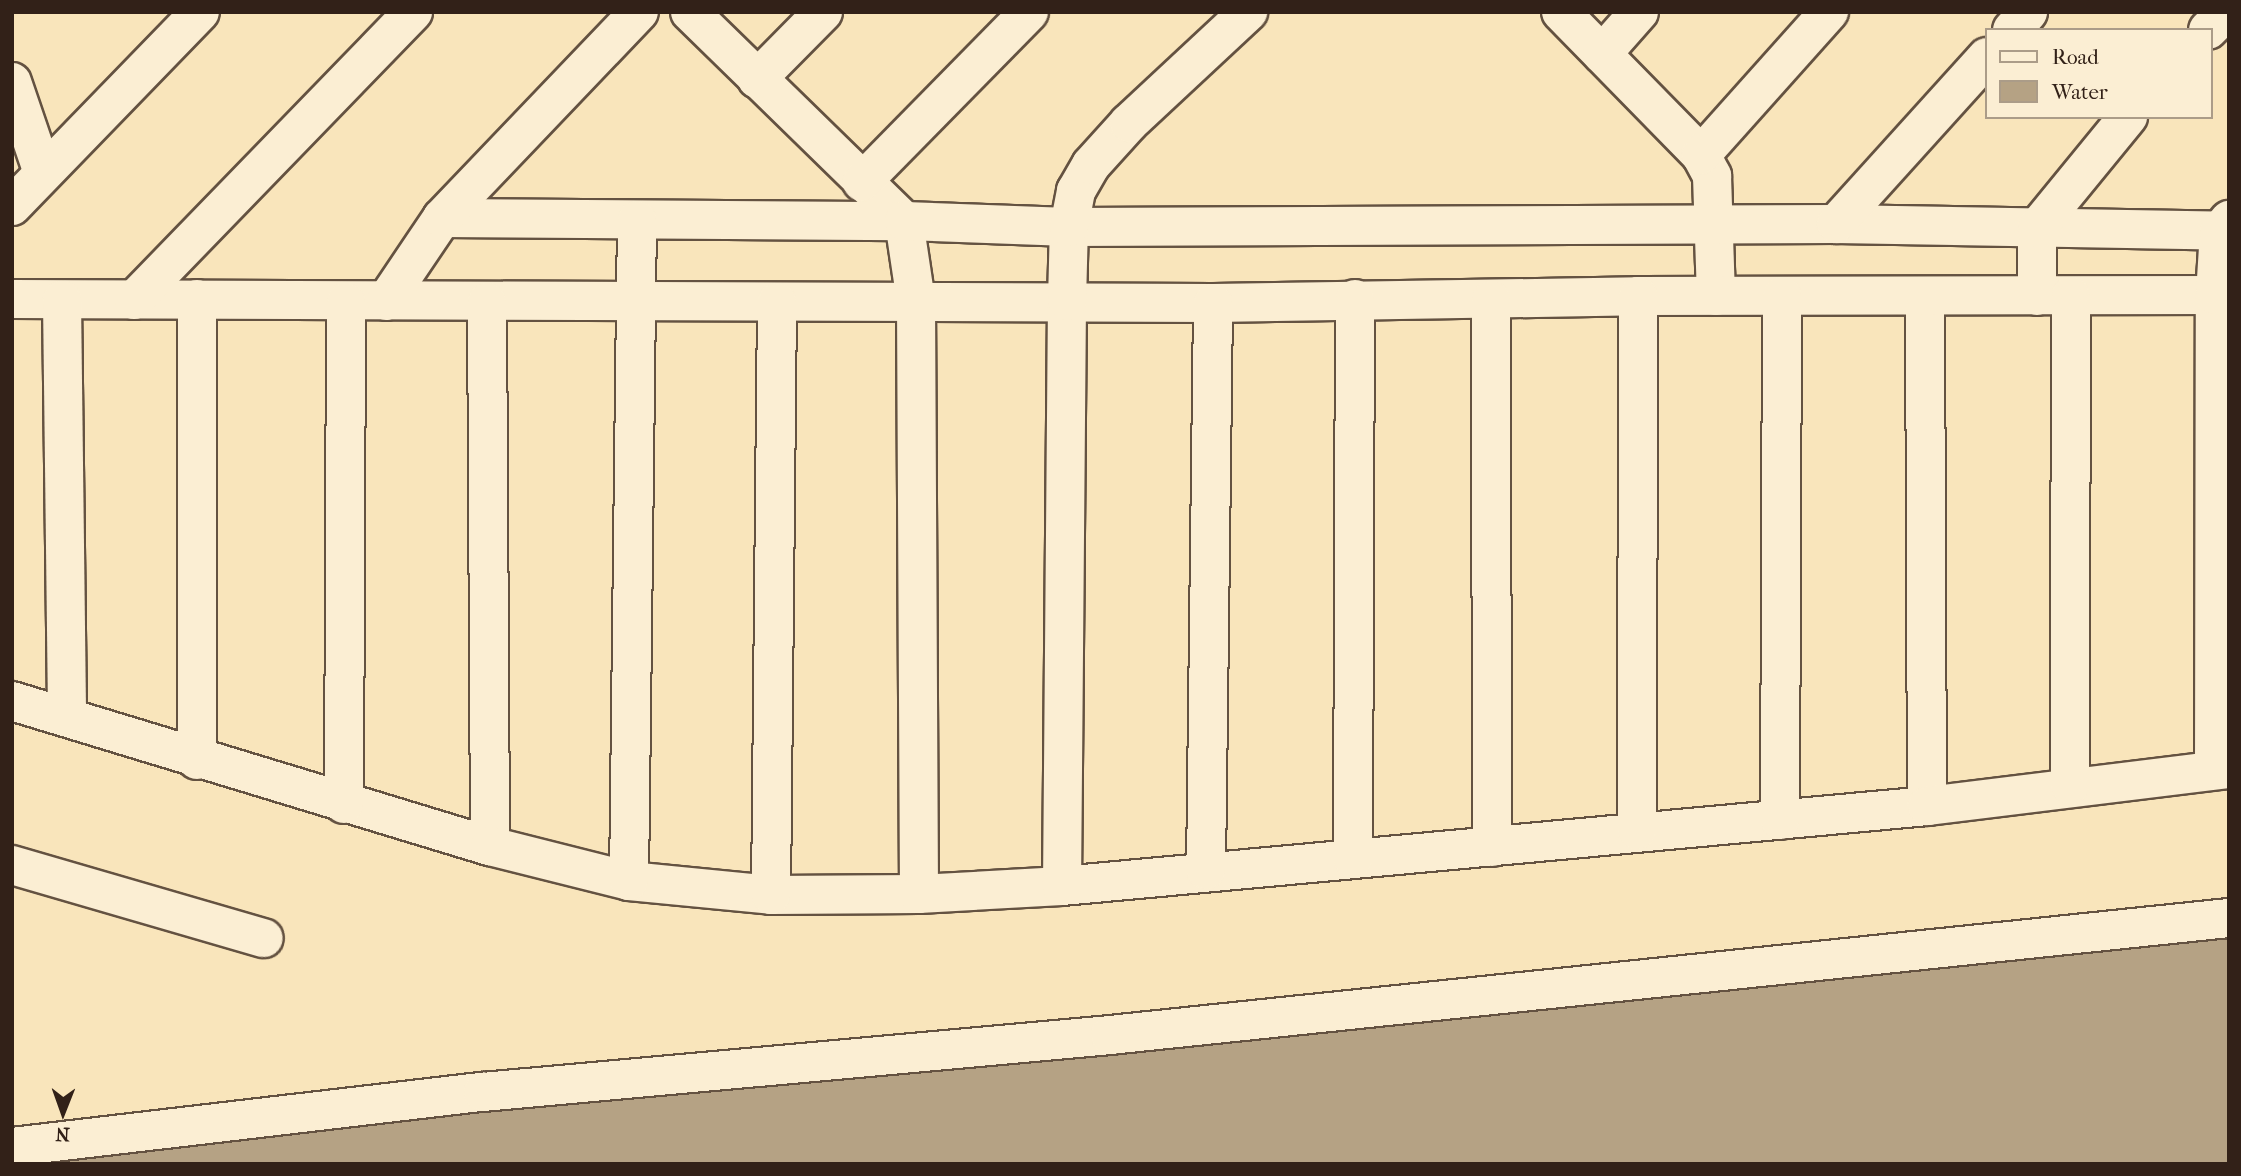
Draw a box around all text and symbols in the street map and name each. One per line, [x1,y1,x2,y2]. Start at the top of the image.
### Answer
legend [1986,28,2213,119]
text: Road [2052,45,2099,69]
text: Water [2052,80,2108,104]
north arrow [28,1078,98,1148]
text: N [55,1123,70,1145]

